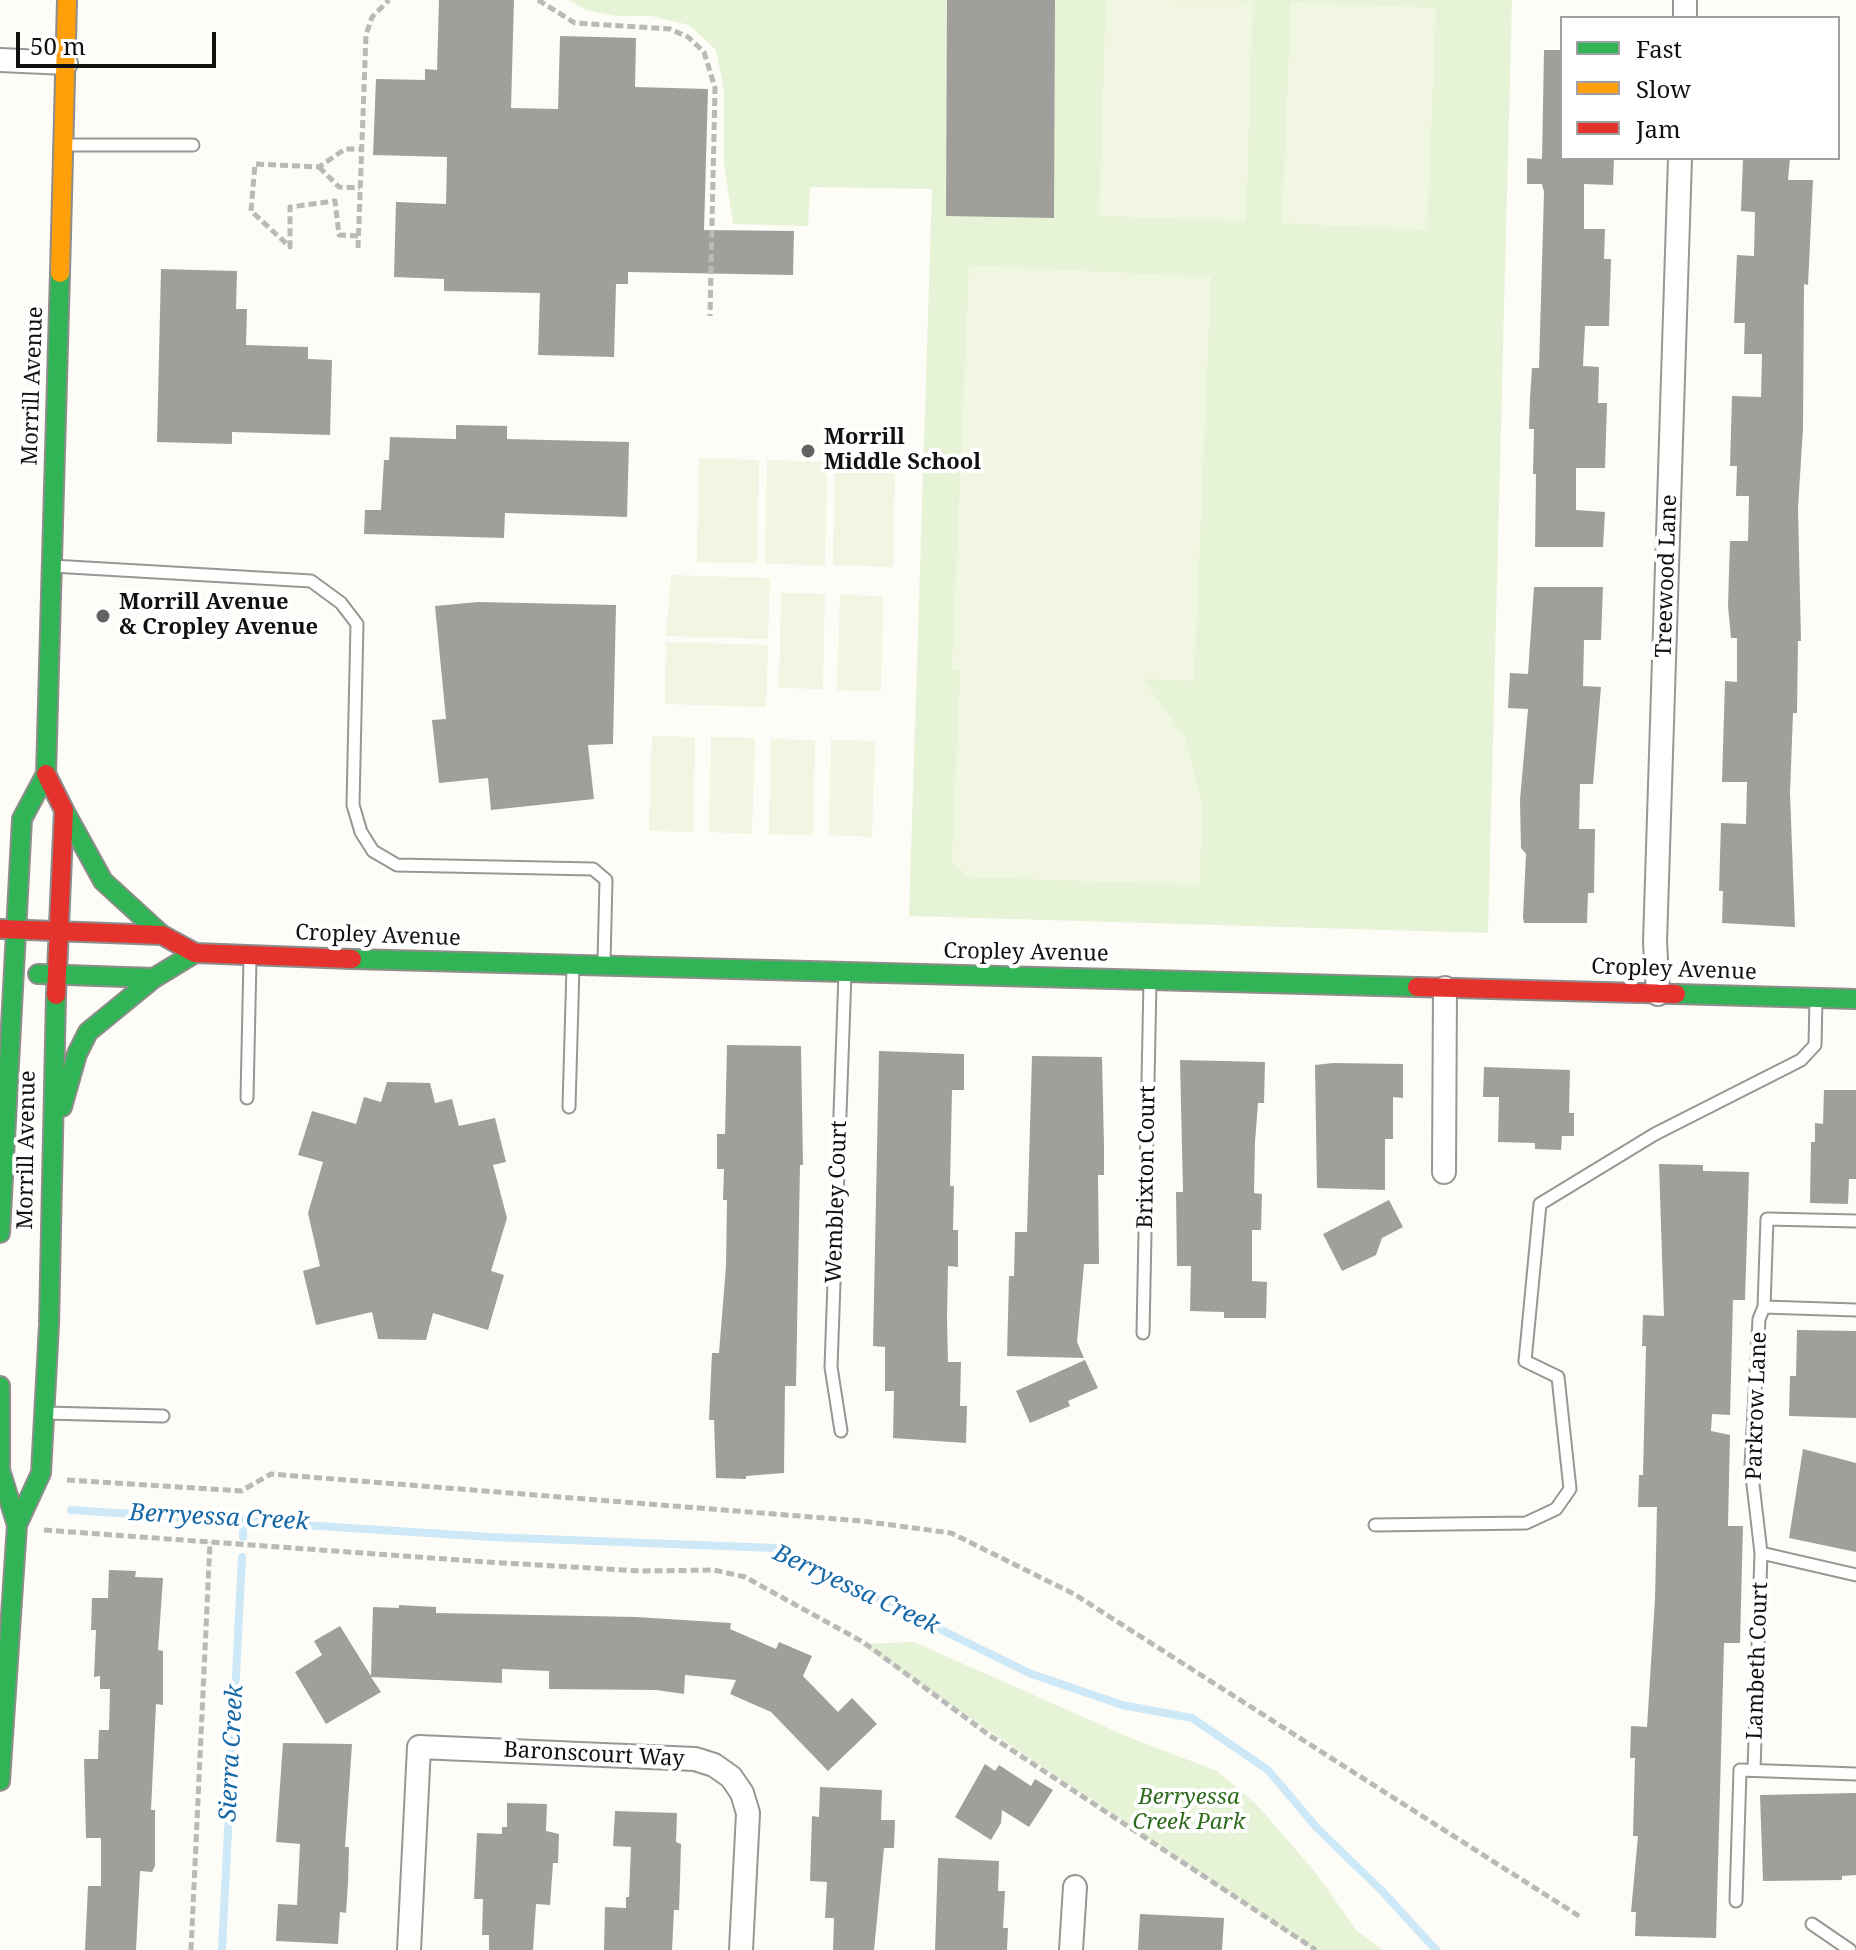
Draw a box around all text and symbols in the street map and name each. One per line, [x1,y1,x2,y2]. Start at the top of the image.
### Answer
scale bar [20,16,220,66]
legend [1560,16,1840,160]
text: 50 m [30,29,86,62]
text: Fast [1636,32,1682,65]
text: Slow [1636,72,1691,105]
text: Jam [1636,112,1681,145]
street label: Morrill Avenue [17,306,49,466]
place label: Morrill Middle School [824,425,981,476]
marker: Morrill Middle School [799,442,817,460]
street label: Treewood Lane [1651,494,1683,658]
place label: Morrill Avenue & Cropley Avenue [119,590,318,642]
marker: Morrill Avenue & Cropley Avenue [94,607,112,625]
street label: Cropley Avenue [295,920,461,952]
street label: Cropley Avenue [943,938,1109,968]
street label: Cropley Avenue [1591,954,1757,986]
street label: Morrill Avenue [12,1070,42,1230]
street label: Brixton Court [1133,1085,1161,1229]
street label: Wembley Court [821,1120,853,1284]
street label: Parkrow Lane [1741,1331,1773,1481]
water label: Berryessa Creek [128,1499,310,1537]
water label: Berryessa Creek [768,1539,944,1641]
street label: Lambeth Court [1742,1582,1774,1740]
water label: Sierra Creek [214,1684,250,1822]
street label: Baronscourt Way [503,1737,685,1773]
park label: Berryessa Creek Park [1133,1785,1245,1836]

